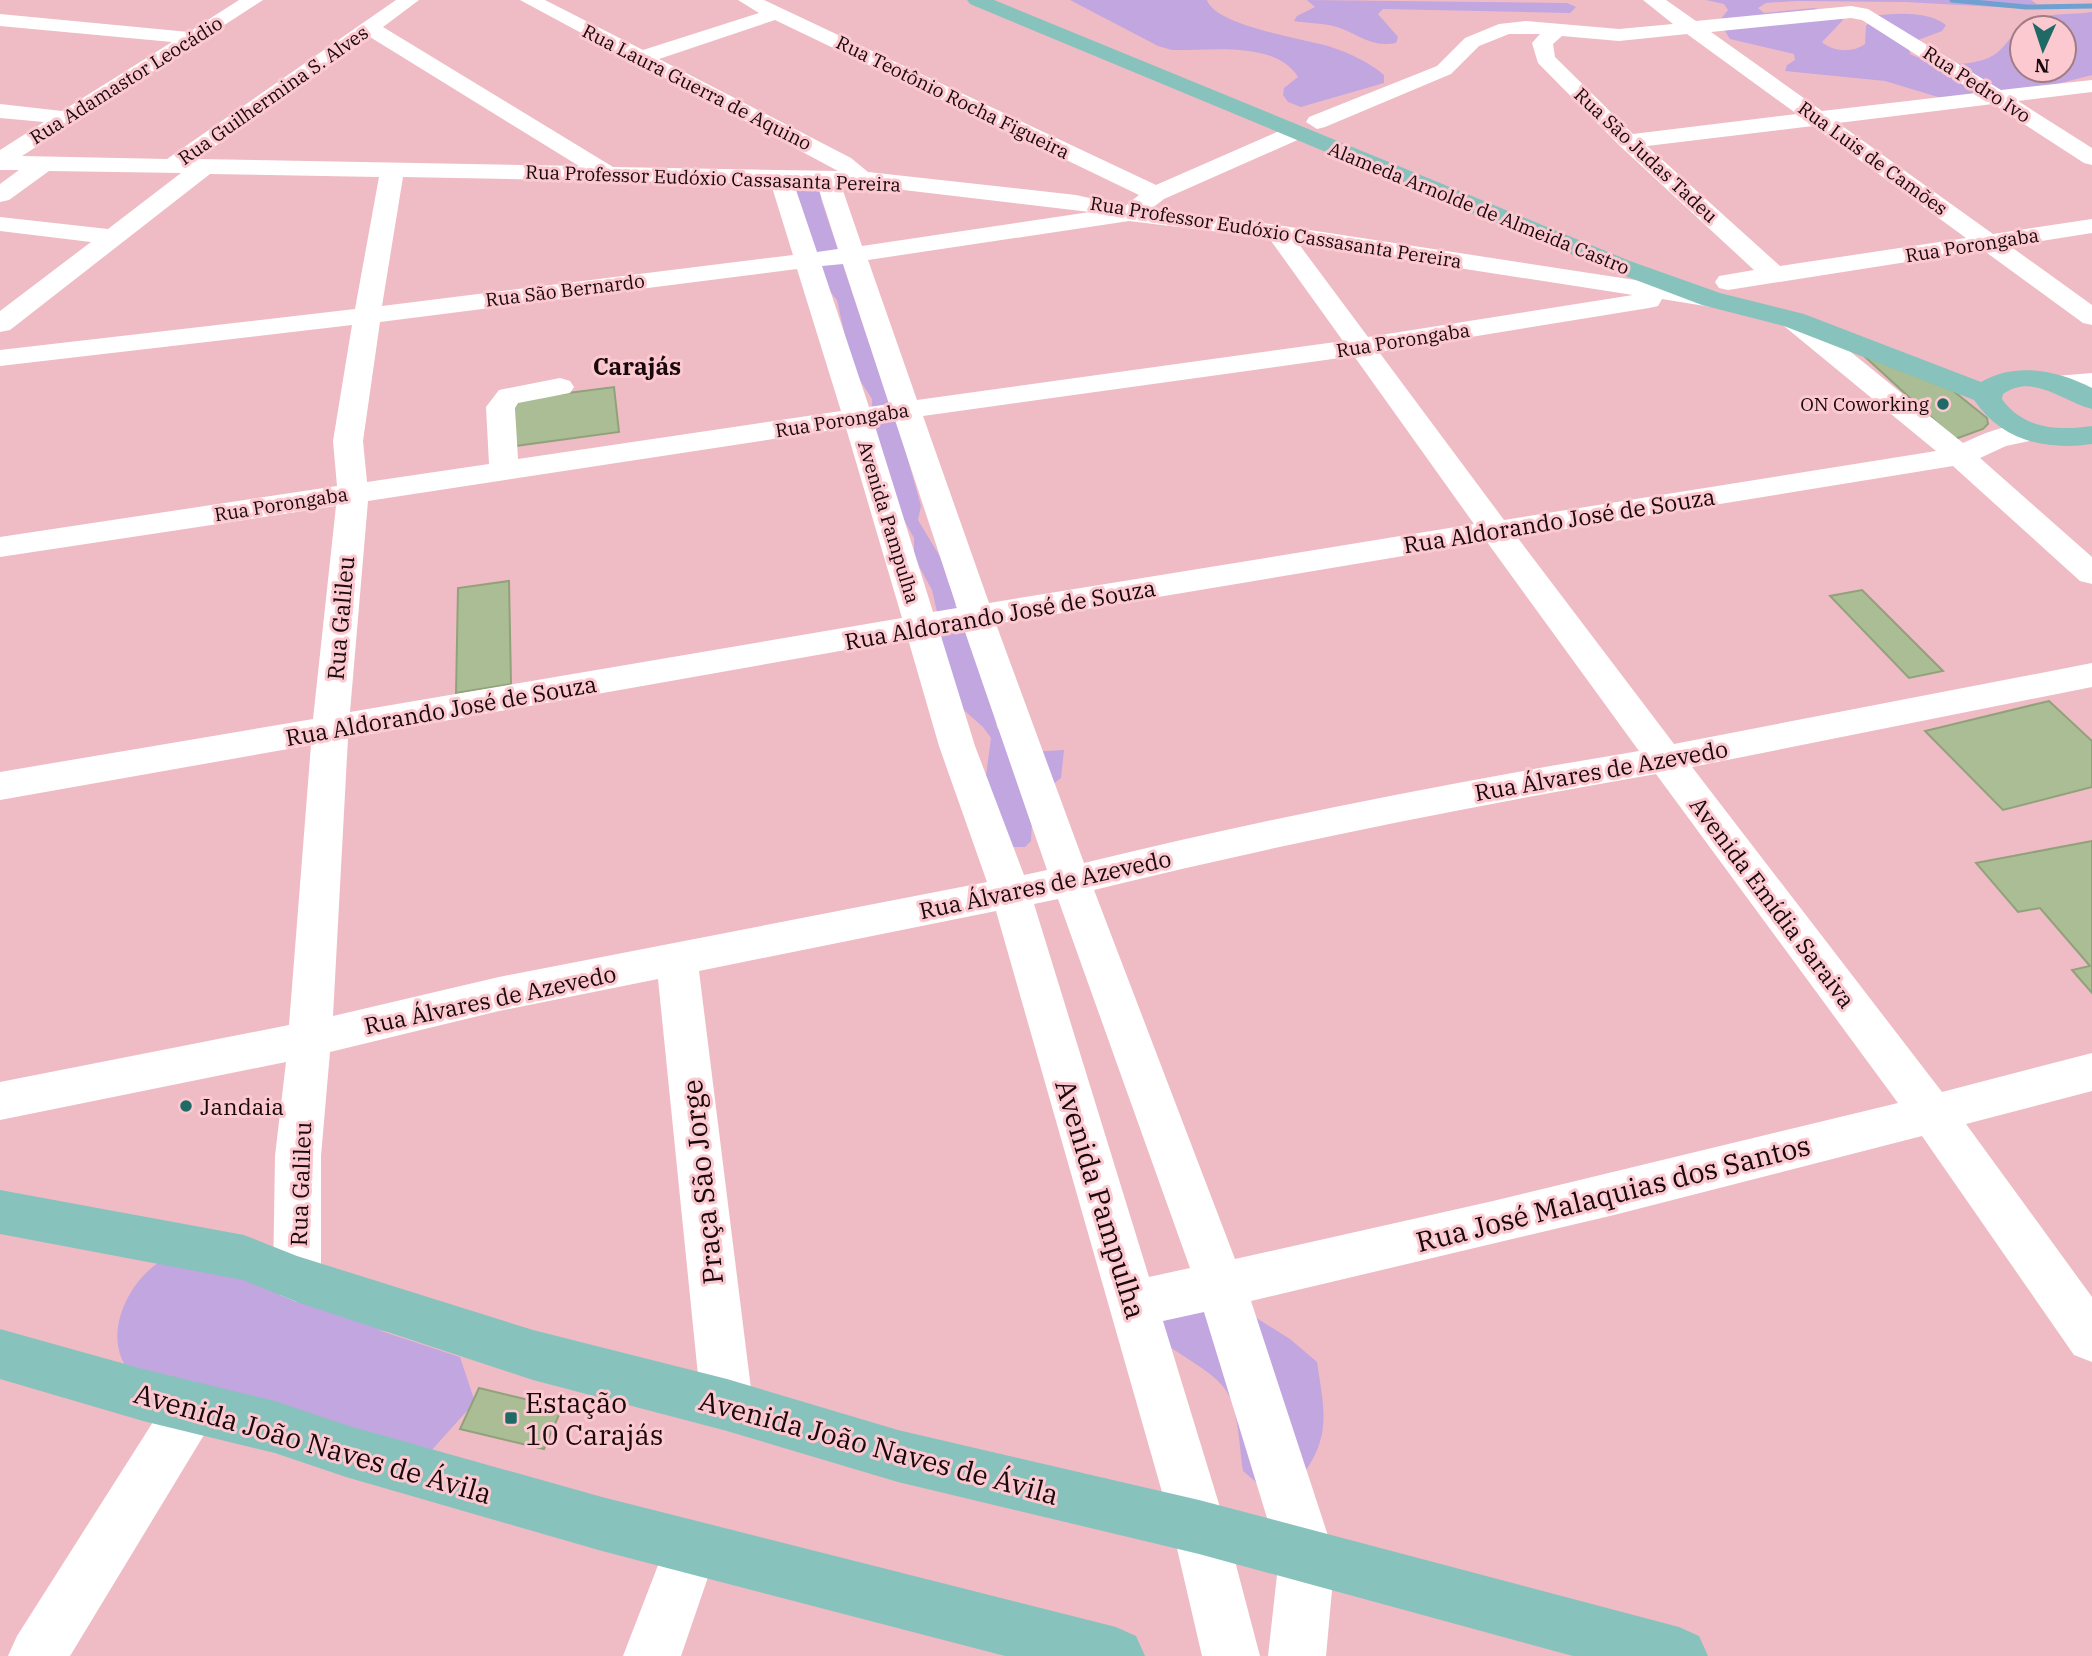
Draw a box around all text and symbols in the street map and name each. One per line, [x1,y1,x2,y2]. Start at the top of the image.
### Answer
street label: Rua Adamastor Leocádio [25,11,227,149]
north arrow [2008,14,2078,84]
street label: Rua Laura Guerra de Aquino [578,19,816,155]
street label: Rua Guilhermina S. Alves [173,20,373,170]
street label: Rua Teotônio Rocha Figueira [832,30,1074,164]
street label: Rua Pedro Ivo [1919,40,2035,128]
text: N [2034,54,2050,78]
street label: Rua São Judas Tadeu [1569,82,1723,228]
street label: Rua Luis de Camões [1794,96,1952,220]
street label: Alameda Arnolde de Almeida Castro [1325,136,1633,280]
street label: Rua Professor Eudóxio Cassasanta Pereira [525,159,901,197]
street label: Rua Professor Eudóxio Cassasanta Pereira [1089,191,1463,273]
street label: Rua Porongaba [1903,223,2041,267]
street label: Rua São Bernardo [484,268,646,312]
street label: Rua Porongaba [1334,318,1472,362]
district label: Carajás [593,350,681,382]
place label: ON Coworking [1800,392,1930,416]
marker: ON Coworking [1935,396,1951,412]
street label: Rua Porongaba [773,398,911,442]
street label: Avenida Pampulha [853,438,925,606]
street label: Rua Aldorando José de Souza [1401,481,1717,559]
street label: Rua Porongaba [212,482,350,526]
street label: Rua Galileu [320,555,360,681]
street label: Rua Aldorando José de Souza [842,572,1158,656]
street label: Rua Aldorando José de Souza [283,668,599,752]
street label: Rua Álvares de Azevedo [1472,733,1730,807]
street label: Avenida Emídia Saraiva [1684,790,1862,1014]
street label: Rua Álvares de Azevedo [916,843,1174,925]
street label: Rua Álvares de Azevedo [361,958,619,1040]
street label: Avenida Pampulha [1047,1075,1155,1323]
street label: Praça São Jorge [673,1078,731,1286]
place label: Jandaia [200,1091,284,1121]
marker: Jandaia [178,1098,194,1114]
street label: Rua Galileu [283,1121,317,1247]
street label: Rua José Malaquias dos Santos [1412,1126,1814,1260]
street label: Avenida João Naves de Ávila [130,1374,496,1512]
street label: Avenida João Naves de Ávila [695,1381,1063,1513]
place label: Estação 10 Carajás [525,1384,663,1453]
marker: Estação 10 Carajás [503,1410,519,1426]

